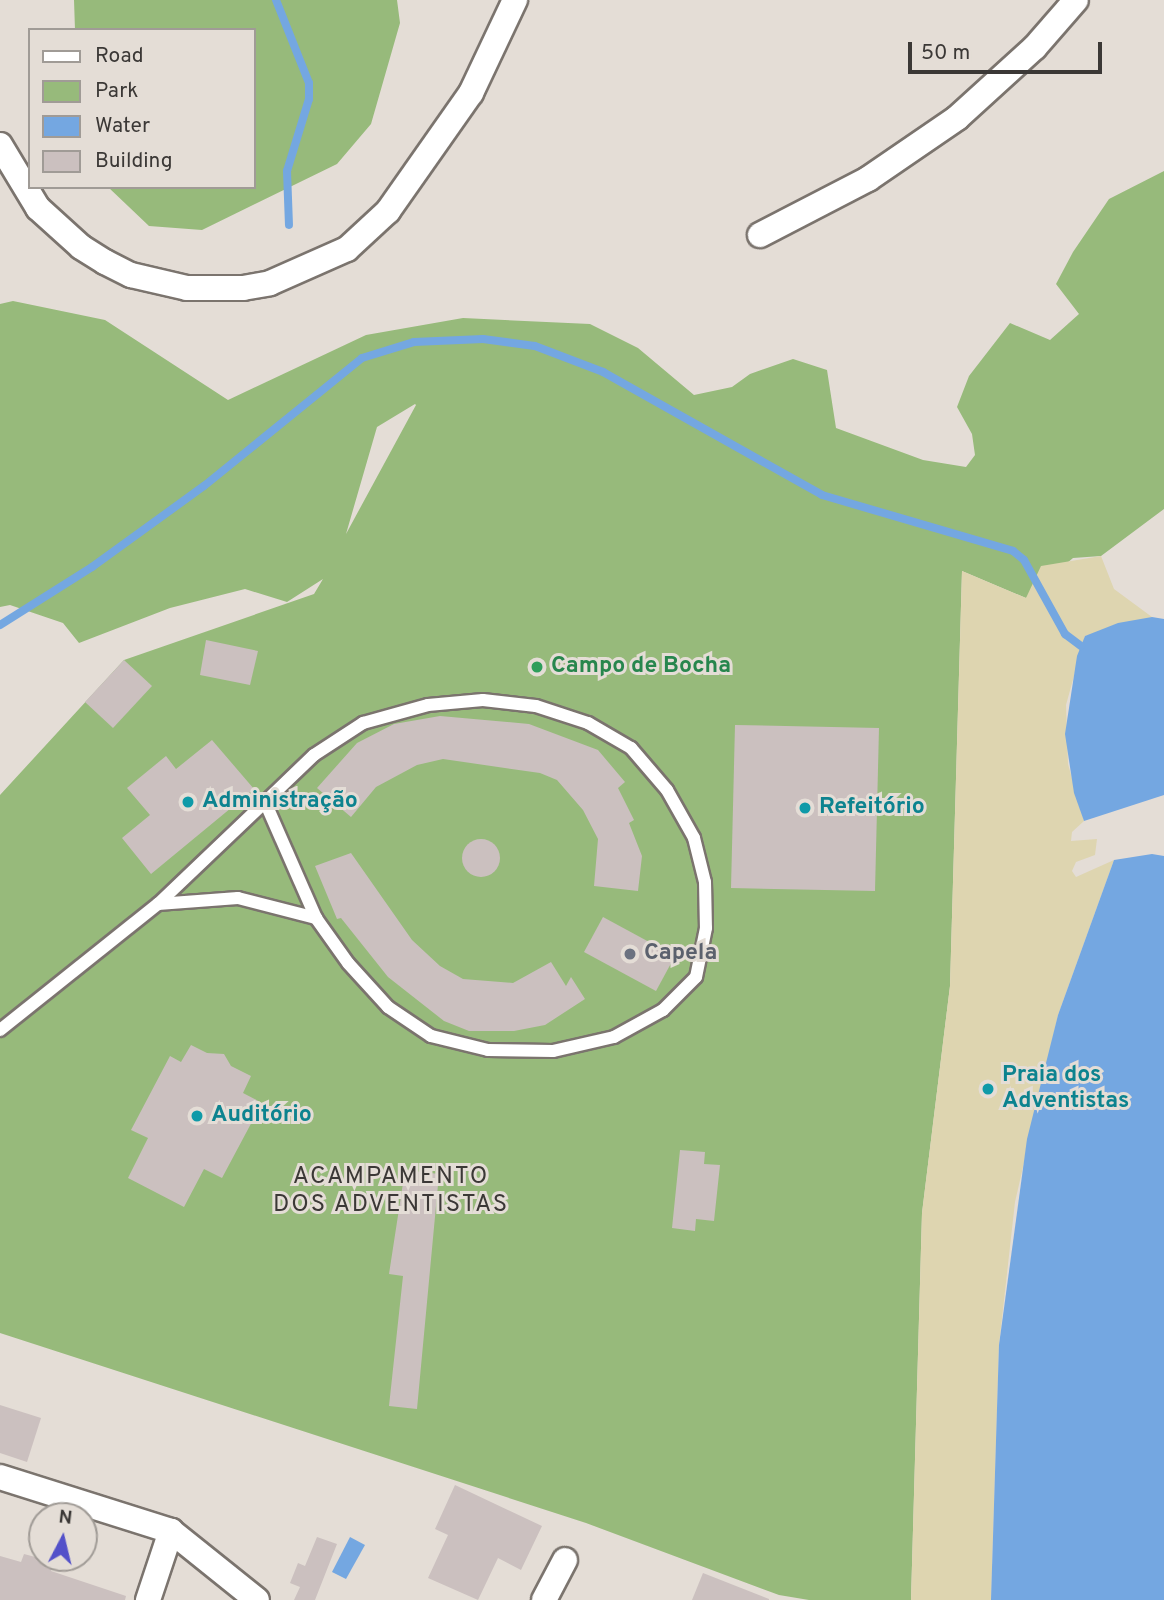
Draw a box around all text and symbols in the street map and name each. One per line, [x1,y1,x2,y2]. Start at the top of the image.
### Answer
legend [28,28,256,189]
scale bar [912,28,1106,72]
text: 50 m [921,40,970,67]
text: Road [95,43,144,70]
text: Park [95,78,138,105]
text: Water [95,113,150,140]
text: Building [95,148,173,175]
place label: Campo de Bocha [551,653,731,681]
marker: Campo de Bocha [529,659,545,675]
place label: Administração [202,788,358,816]
marker: Administração [180,794,196,810]
place label: Refeitório [819,794,925,822]
marker: Refeitório [797,800,813,816]
place label: Capela [644,940,717,968]
marker: Capela [622,946,638,962]
place label: Praia dos Adventistas [1002,1062,1129,1116]
marker: Praia dos Adventistas [980,1081,996,1097]
place label: Auditório [211,1102,312,1130]
marker: Auditório [189,1108,205,1124]
district label: ACAMPAMENTO DOS ADVENTISTAS [274,1164,508,1220]
north arrow [28,1502,98,1572]
text: N [57,1505,74,1531]

